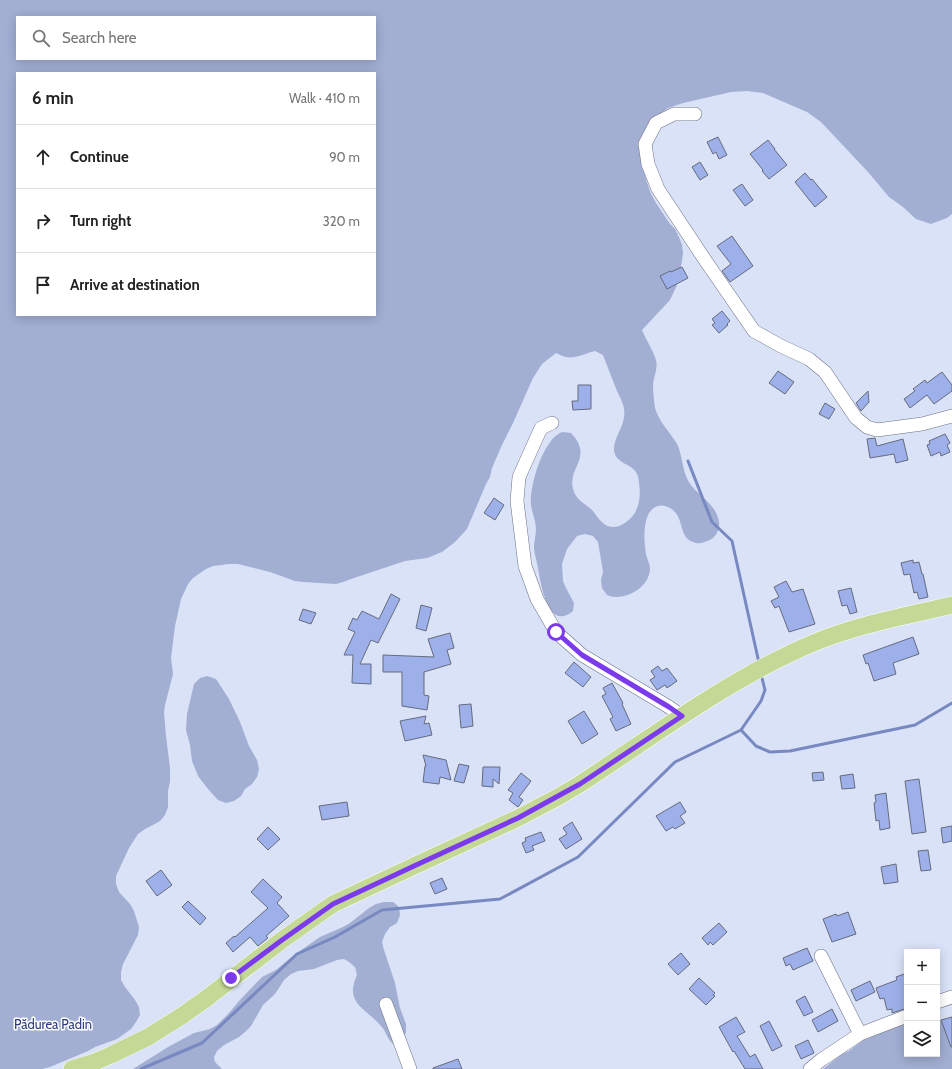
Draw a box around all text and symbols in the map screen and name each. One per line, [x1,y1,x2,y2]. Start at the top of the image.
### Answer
search box [16,16,376,60]
icon: search [30,27,52,49]
text: Search here [62,29,137,47]
text: 6 min [32,88,74,108]
text: Walk · 410 m [289,90,360,106]
icon: ahead [32,146,54,168]
text: Continue [70,148,129,166]
text: 90 m [329,149,360,165]
icon: right [32,210,54,232]
text: Turn right [70,212,131,230]
text: 320 m [323,213,360,229]
icon: arrive [32,274,54,296]
text: Arrive at destination [70,276,200,294]
route start [547,623,565,641]
map controls [904,949,940,1057]
button: + [904,949,940,985]
route end [222,969,240,987]
button: − [904,985,940,1021]
park label: Pădurea Padin [14,1016,92,1032]
button: layers [904,1021,940,1057]

